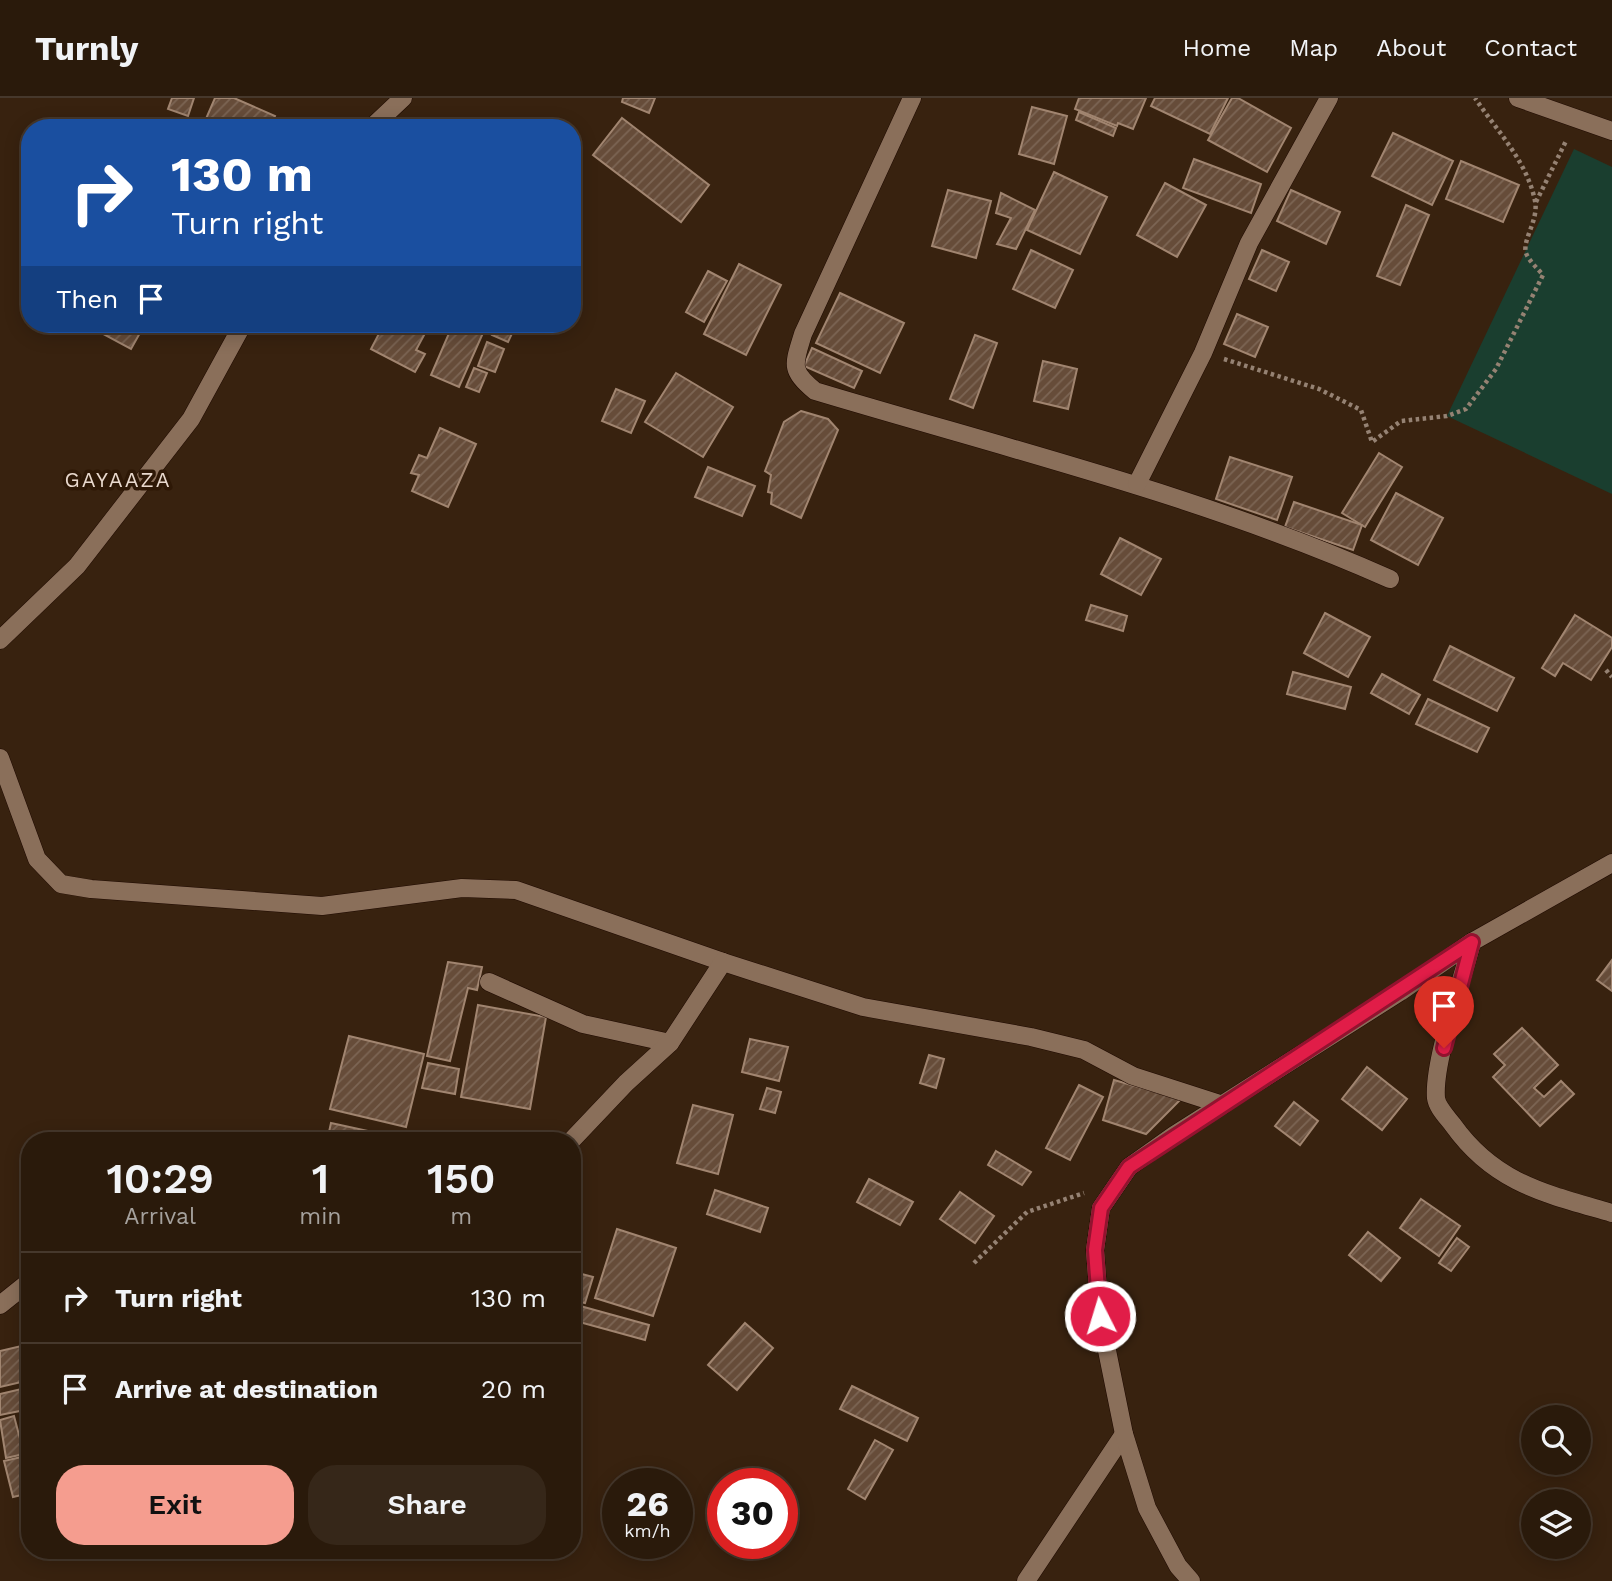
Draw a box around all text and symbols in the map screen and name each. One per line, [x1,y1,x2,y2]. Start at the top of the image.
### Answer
text: Turnly [35,29,138,68]
text: Home [1183,34,1251,62]
text: Map [1289,34,1338,62]
text: About [1376,34,1446,62]
text: Contact [1484,34,1577,62]
text: 130 m [171,145,313,203]
icon: right [56,147,147,238]
text: Turn right [171,204,323,242]
icon: arrive [132,280,170,318]
text: Then [56,284,118,314]
district label: GAYAAZA [64,467,172,492]
pin [1414,976,1474,1048]
icon: arrive [1425,987,1463,1025]
text: 10:29 [106,1154,214,1203]
text: 1 [312,1154,329,1203]
text: 150 [427,1154,496,1203]
text: Arrival [124,1203,196,1230]
text: min [299,1203,342,1230]
text: m [450,1203,472,1230]
icon: right [56,1279,94,1317]
position arrow [1063,1279,1137,1353]
text: Turn right [115,1283,242,1313]
text: 130 m [471,1283,546,1313]
icon: arrive [56,1370,94,1408]
text: Arrive at destination [115,1374,378,1404]
text: 20 m [481,1374,546,1404]
map controls [1521,1405,1591,1559]
button: search [1521,1405,1591,1475]
button: Exit [56,1465,294,1545]
button: Share [308,1465,546,1545]
speed limit sign: 30 [707,1468,798,1559]
text: 26 [626,1483,669,1525]
button: layers [1521,1489,1591,1559]
text: km/h [624,1520,671,1541]

